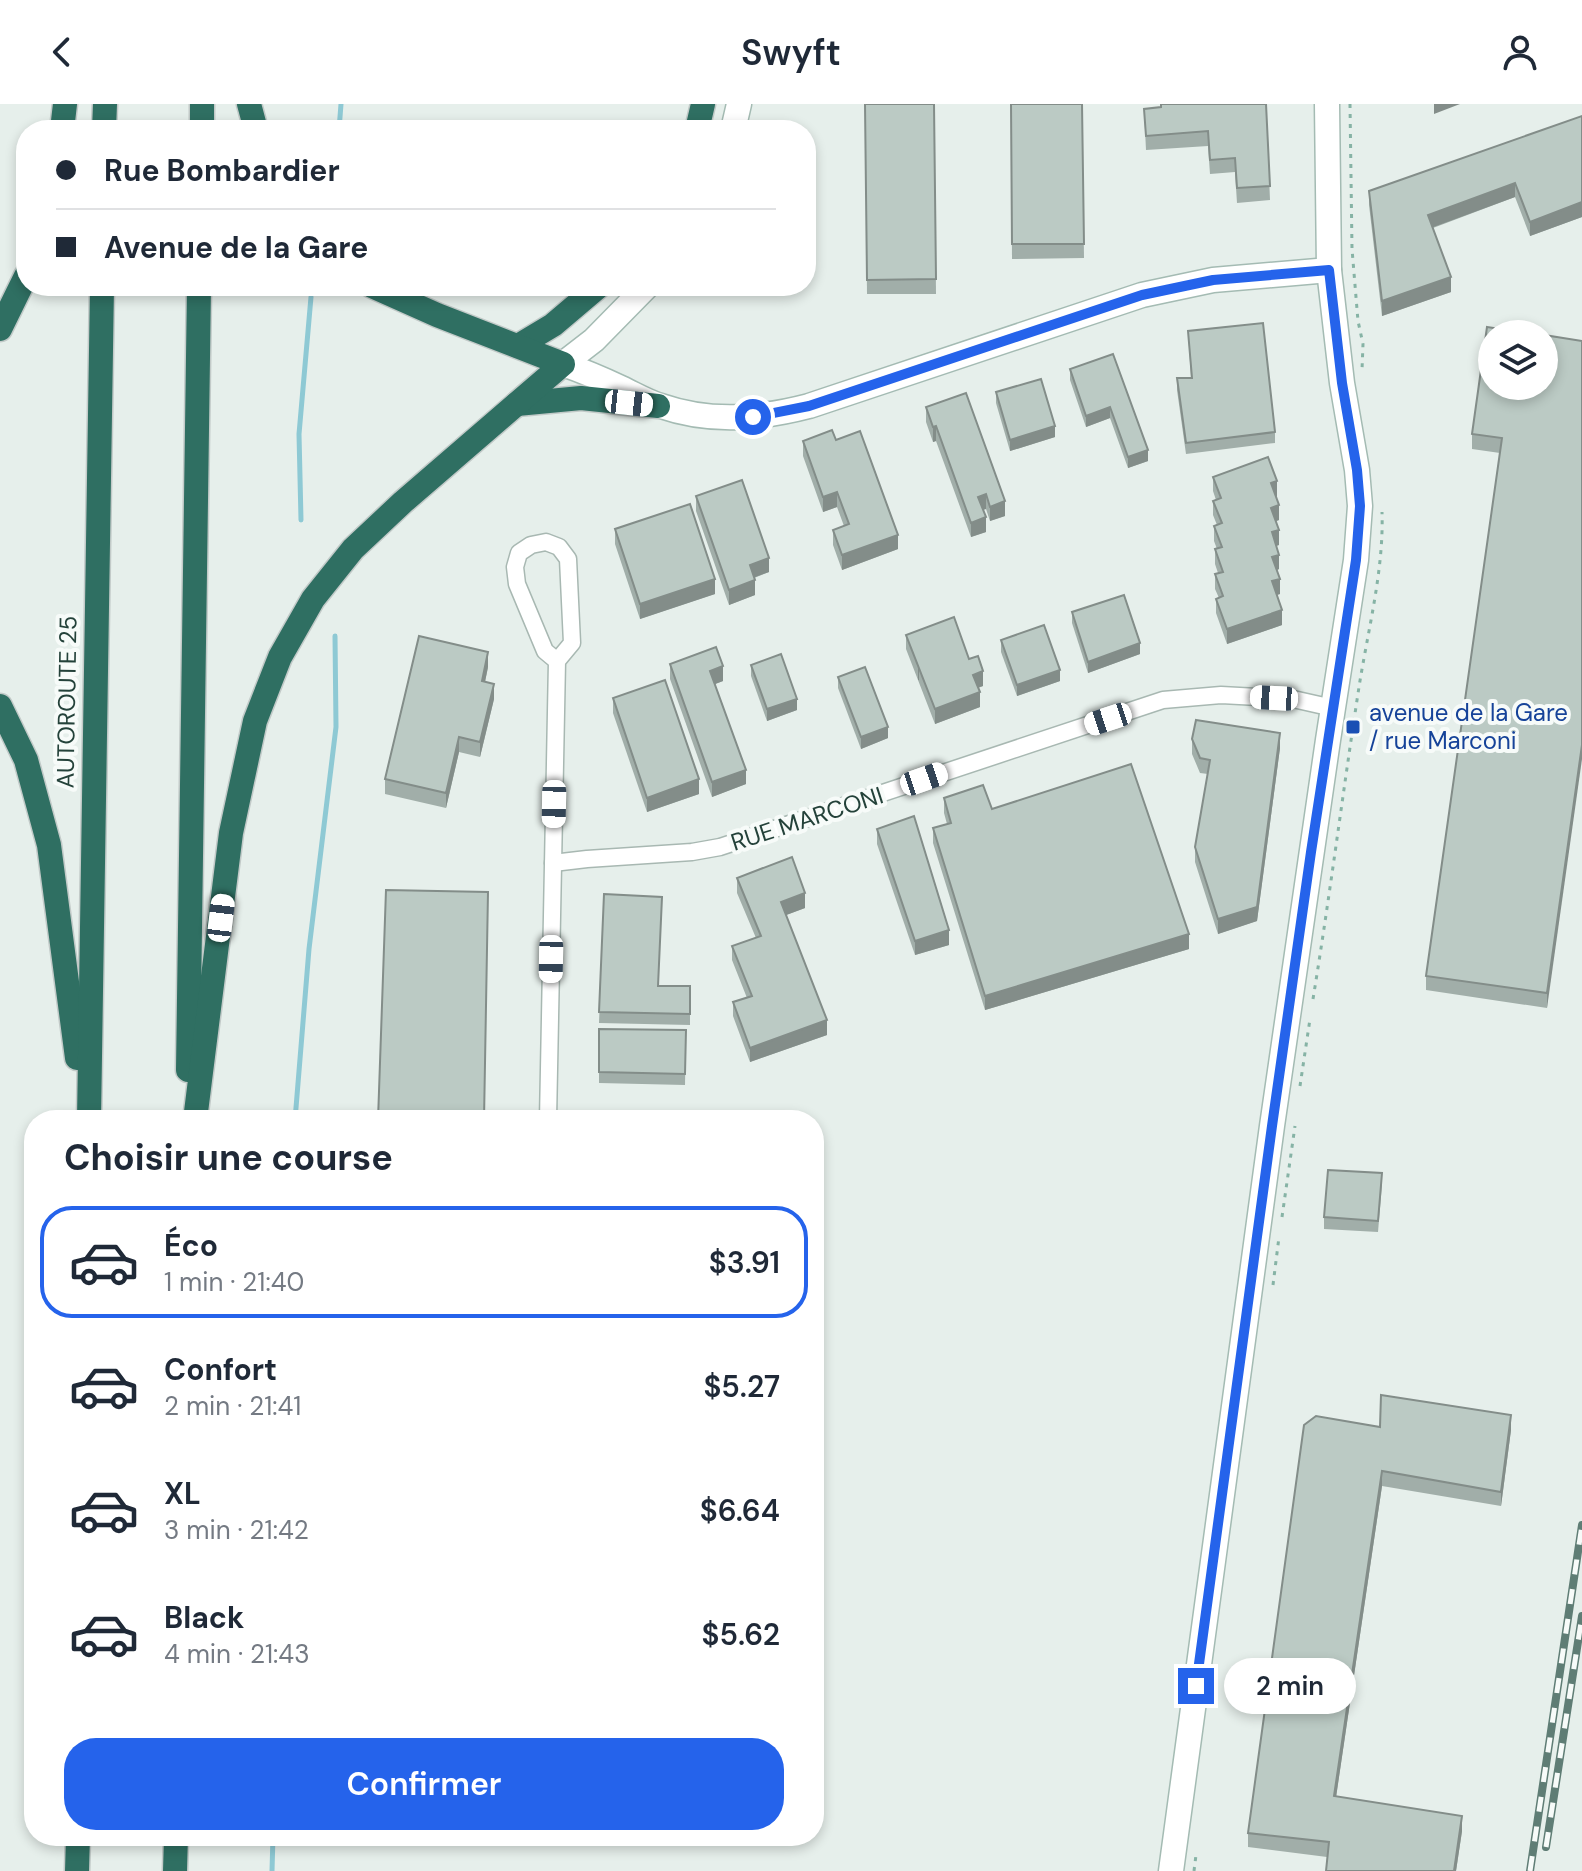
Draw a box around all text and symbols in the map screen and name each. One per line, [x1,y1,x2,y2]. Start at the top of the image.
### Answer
text: Swyft [741,29,841,76]
icon: back [40,30,84,74]
icon: person [1498,30,1542,74]
text: Rue Bombardier [104,151,340,190]
text: Avenue de la Gare [104,228,368,267]
map controls [1478,320,1558,400]
button: layers [1478,320,1558,400]
car [604,389,654,417]
route start [735,399,771,435]
street label: AUTOROUTE 25 [49,615,84,789]
car [1249,685,1299,711]
place label: avenue de la Gare / rue Marconi [1369,697,1568,756]
car [1081,700,1135,738]
marker: avenue de la Gare / rue Marconi [1344,718,1362,736]
car [897,760,951,798]
street label: RUE MARCONI [727,779,887,858]
car [542,780,566,828]
car [206,893,236,943]
car [539,935,563,983]
text: Choisir une course [64,1134,393,1181]
icon: car [68,1226,140,1298]
text: Éco [164,1226,218,1265]
text: $3.91 [709,1243,780,1282]
text: 1 min · 21:40 [164,1265,304,1299]
icon: car [68,1350,140,1422]
text: Confort [164,1350,277,1389]
text: $5.27 [703,1367,780,1406]
text: 2 min · 21:41 [164,1389,301,1423]
icon: car [68,1474,140,1546]
text: XL [164,1474,201,1513]
text: $6.64 [700,1491,780,1530]
text: 3 min · 21:42 [164,1513,309,1547]
icon: car [68,1598,140,1670]
text: Black [164,1598,244,1637]
text: $5.62 [702,1615,780,1654]
text: 4 min · 21:43 [164,1637,310,1671]
callout: 2 min [1224,1658,1356,1714]
route end [1178,1668,1214,1704]
text: 2 min [1256,1669,1324,1703]
button: Confirmer [64,1738,784,1830]

